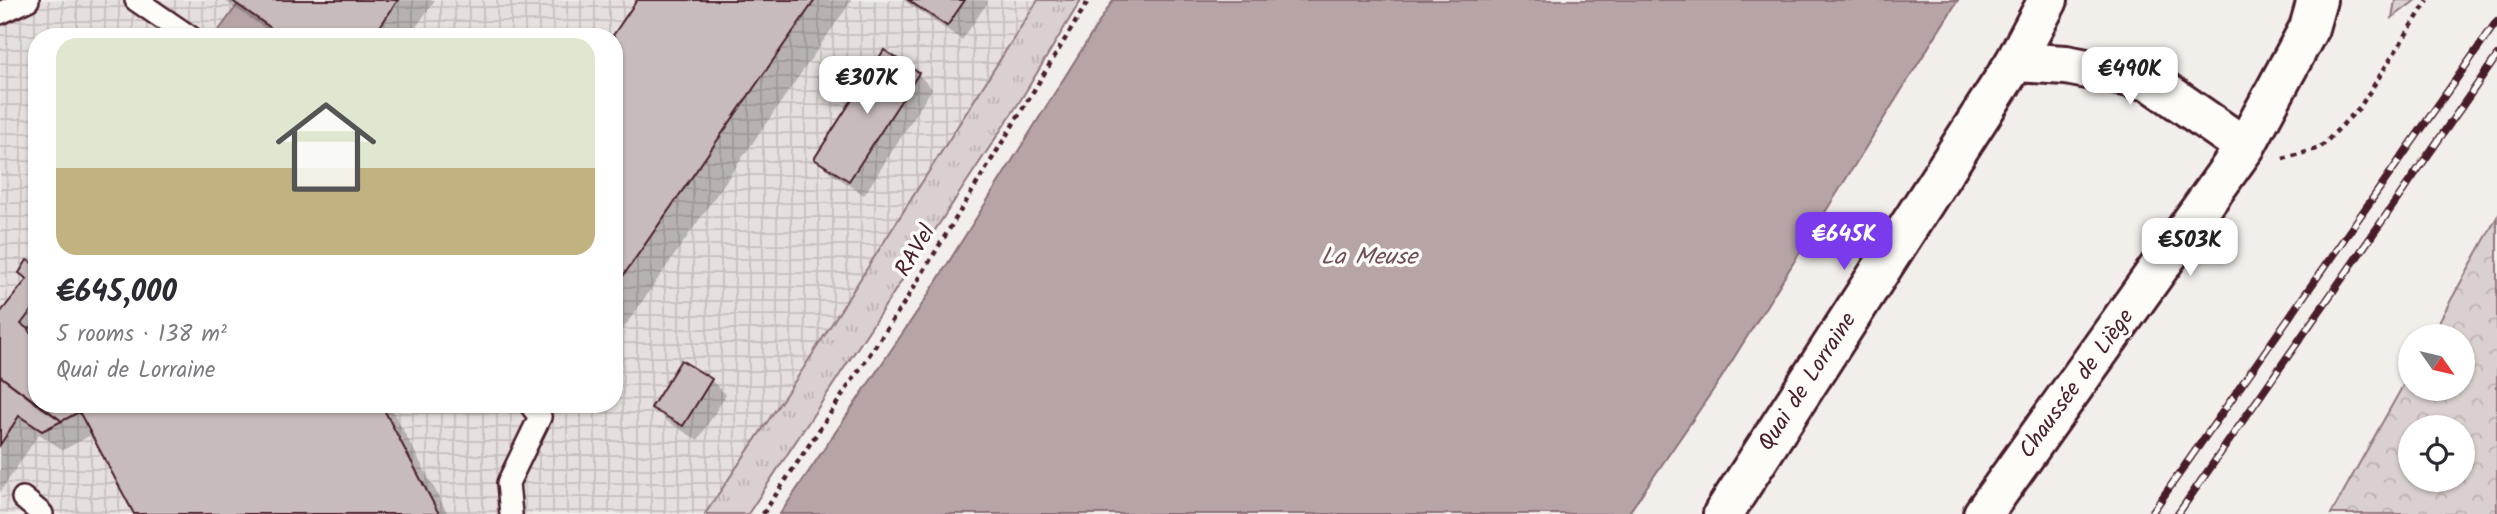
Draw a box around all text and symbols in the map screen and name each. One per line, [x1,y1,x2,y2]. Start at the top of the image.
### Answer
pin: €490K [2081,48,2179,107]
text: €490K [2098,52,2162,88]
pin: €307K [818,57,916,116]
text: €307K [835,61,899,97]
icon: home [263,84,389,210]
pin: €645K [1795,212,1893,272]
text: €645K [1811,217,1877,253]
street label: RAVel [886,218,946,284]
pin: €503K [2141,218,2239,278]
text: €503K [2158,223,2222,259]
water label: La Meuse [1321,238,1419,277]
text: €645,000 [56,269,177,317]
street label: Chaussée de Liège [2010,302,2144,466]
street label: Quai de Lorraine [1749,305,1867,459]
text: 5 rooms · 138 m² [56,317,227,353]
north arrow [2398,324,2474,401]
map controls [2398,324,2475,492]
text: Quai de Lorraine [56,353,215,389]
button: locate [2398,415,2475,492]

